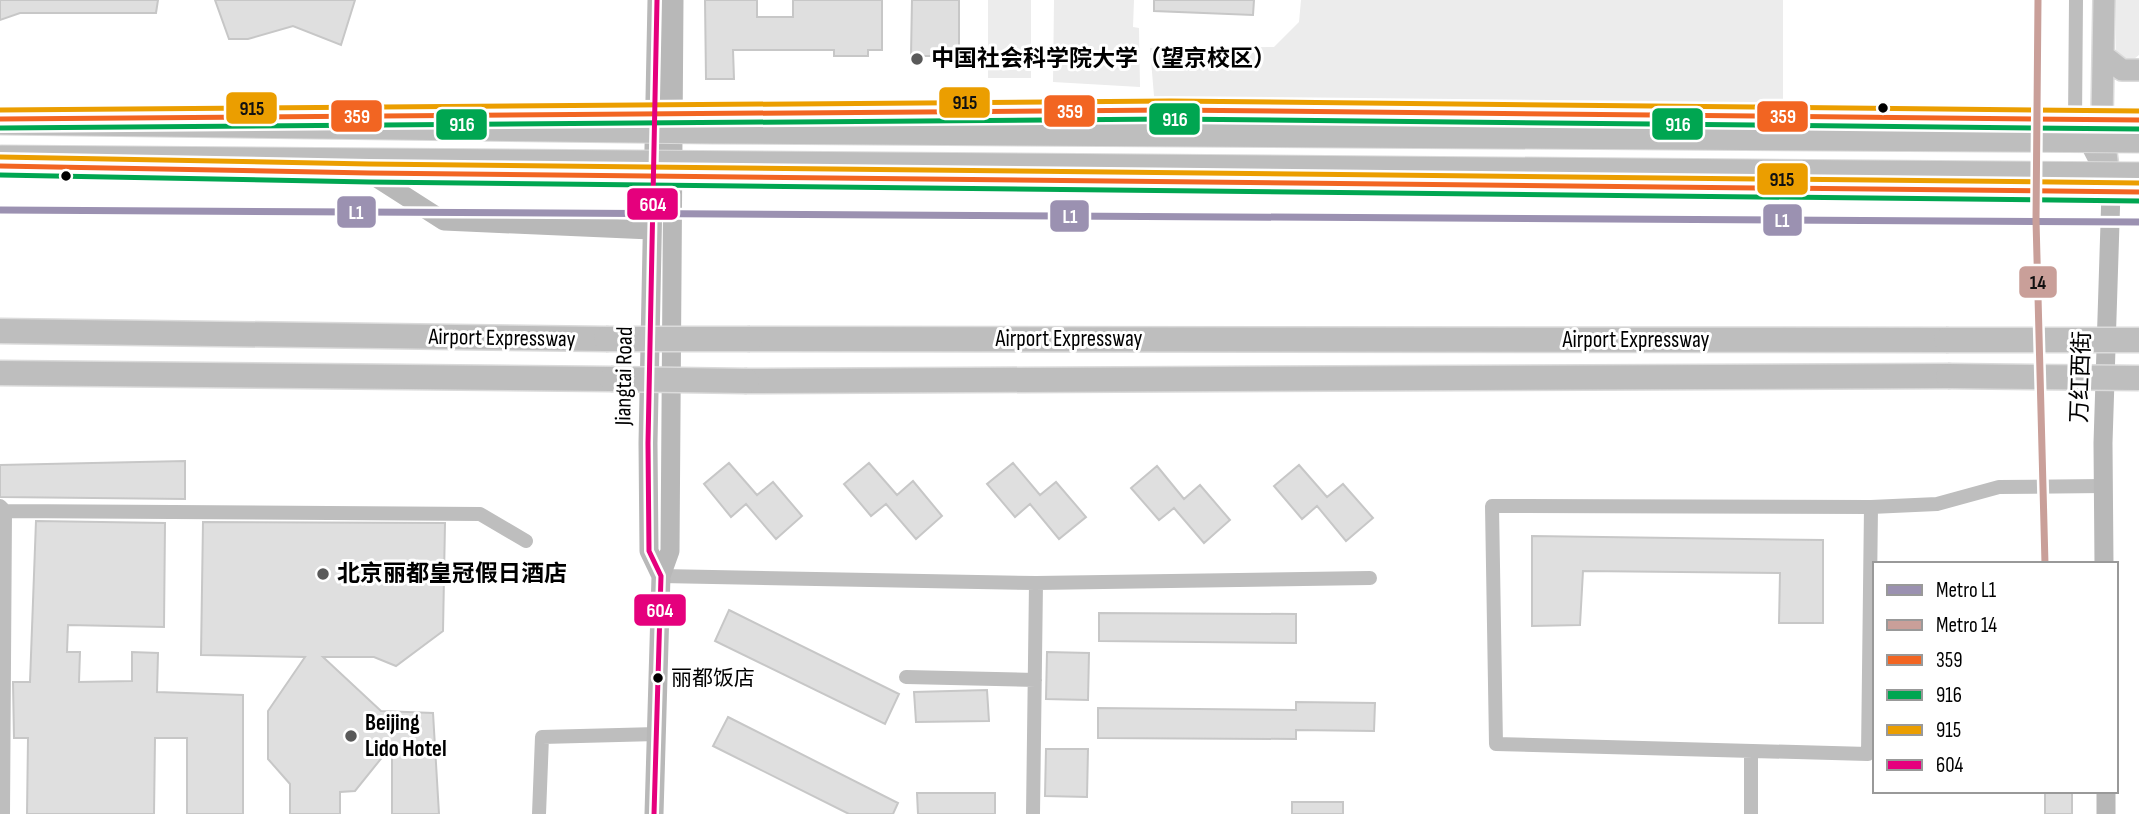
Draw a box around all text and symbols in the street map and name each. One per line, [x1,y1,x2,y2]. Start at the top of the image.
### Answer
place label: 中国社会科学院大学（望京校区） [931,45,1276,73]
marker: 中国社会科学院大学（望京校区） [909,51,925,67]
line badge: 915 [938,86,991,119]
line badge: 915 [225,91,278,125]
text: 915 [953,92,977,115]
line badge: 359 [1043,94,1096,128]
text: 915 [240,98,264,121]
line badge: 359 [330,99,383,133]
line badge: 359 [1756,100,1809,133]
text: 359 [1057,101,1083,124]
unlabelled marker [1876,101,1890,115]
line badge: 916 [1148,102,1201,136]
text: 359 [344,106,370,129]
text: 359 [1770,106,1796,129]
line badge: 916 [1651,107,1704,141]
line badge: 916 [435,108,488,141]
text: 916 [1162,109,1188,132]
text: 916 [449,114,475,137]
text: 916 [1665,114,1691,137]
line badge: 915 [1756,162,1809,196]
unlabelled marker [59,169,73,183]
text: 915 [1770,169,1794,192]
line badge: 604 [626,187,679,221]
text: 604 [640,194,667,217]
line badge: L1 [336,195,377,229]
line badge: L1 [1049,199,1090,233]
text: L1 [349,202,364,225]
line badge: L1 [1762,203,1803,237]
text: L1 [1063,206,1078,229]
text: L1 [1775,210,1790,233]
line badge: 14 [2018,265,2058,299]
text: 14 [2030,272,2046,295]
street label: Airport Expressway [427,323,576,353]
street label: Airport Expressway [995,325,1143,353]
street label: Jiangtai Road [609,326,639,427]
street label: Airport Expressway [1562,326,1710,354]
street label: 万红西街 [2065,331,2097,423]
place label: 北京丽都皇冠假日酒店 [337,560,567,588]
legend [1873,562,2118,793]
marker: 北京丽都皇冠假日酒店 [315,566,331,582]
text: Metro L1 [1936,578,1997,603]
line badge: 604 [633,593,687,627]
text: 604 [647,600,674,623]
text: Metro 14 [1936,613,1997,638]
text: 359 [1936,648,1963,673]
place label: 丽都饭店 [671,666,755,691]
marker: 丽都饭店 [651,671,665,685]
text: 916 [1936,683,1962,708]
place label: Beijing Lido Hotel [365,709,447,763]
text: 915 [1936,718,1961,743]
marker: Beijing Lido Hotel [343,728,359,744]
text: 604 [1936,753,1964,778]

